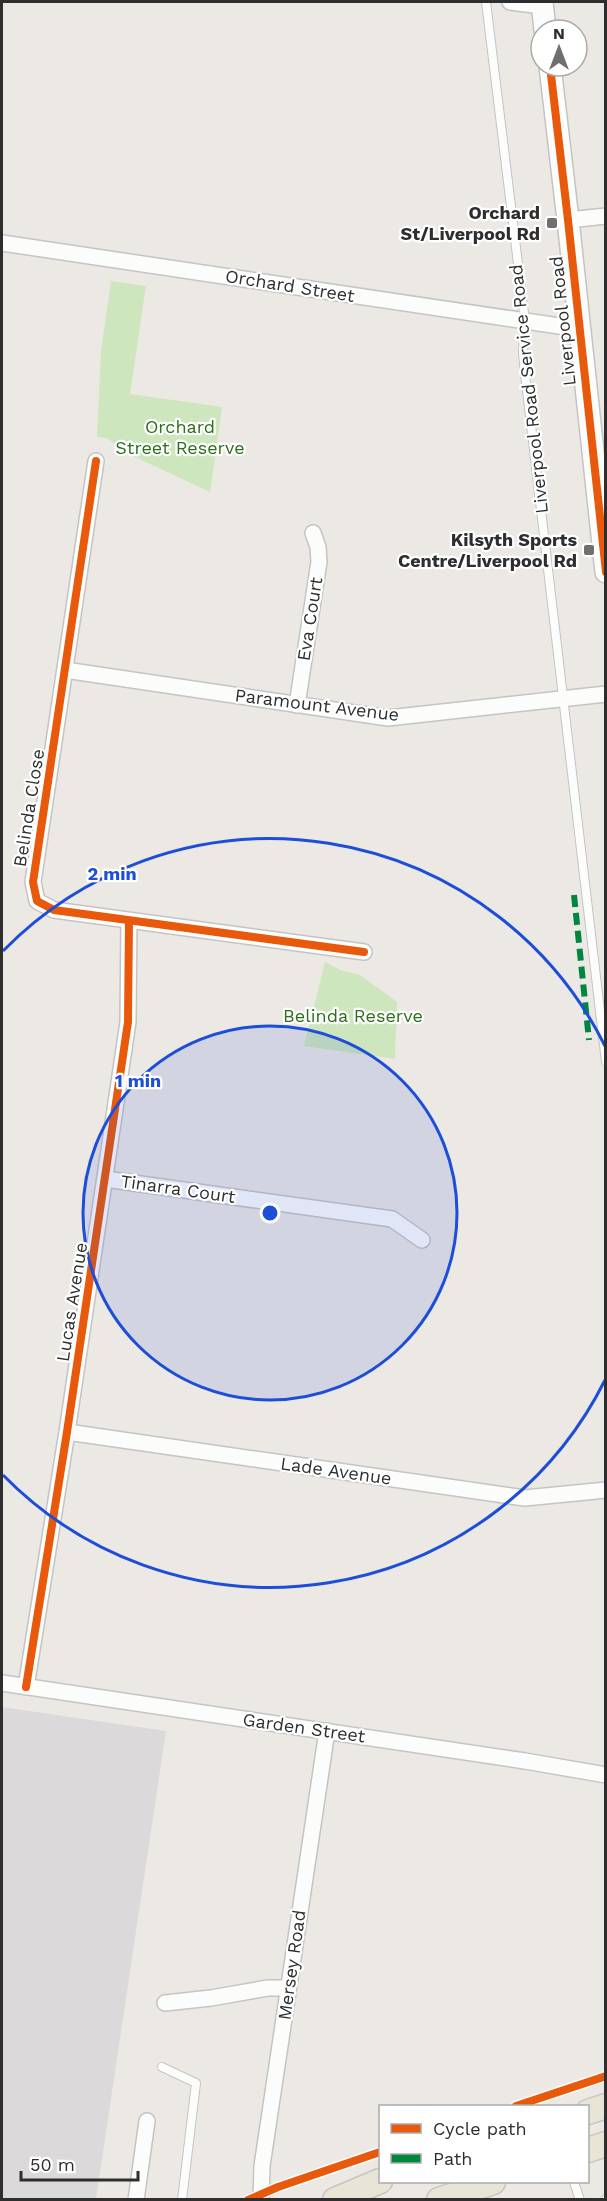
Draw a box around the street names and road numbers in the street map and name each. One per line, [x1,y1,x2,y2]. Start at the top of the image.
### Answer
street label: Liverpool Road [545,255,580,387]
street label: Liverpool Road Service Road [505,263,552,515]
street label: Orchard Street [224,265,357,306]
street label: Eva Court [293,575,327,662]
street label: Paramount Avenue [234,684,400,725]
street label: Belinda Close [9,747,48,868]
street label: Tinarra Court [119,1170,237,1207]
street label: Lucas Avenue [52,1241,91,1363]
street label: Lade Avenue [279,1452,393,1489]
street label: Garden Street [241,1709,367,1747]
street label: Mersey Road [273,1909,310,2021]

